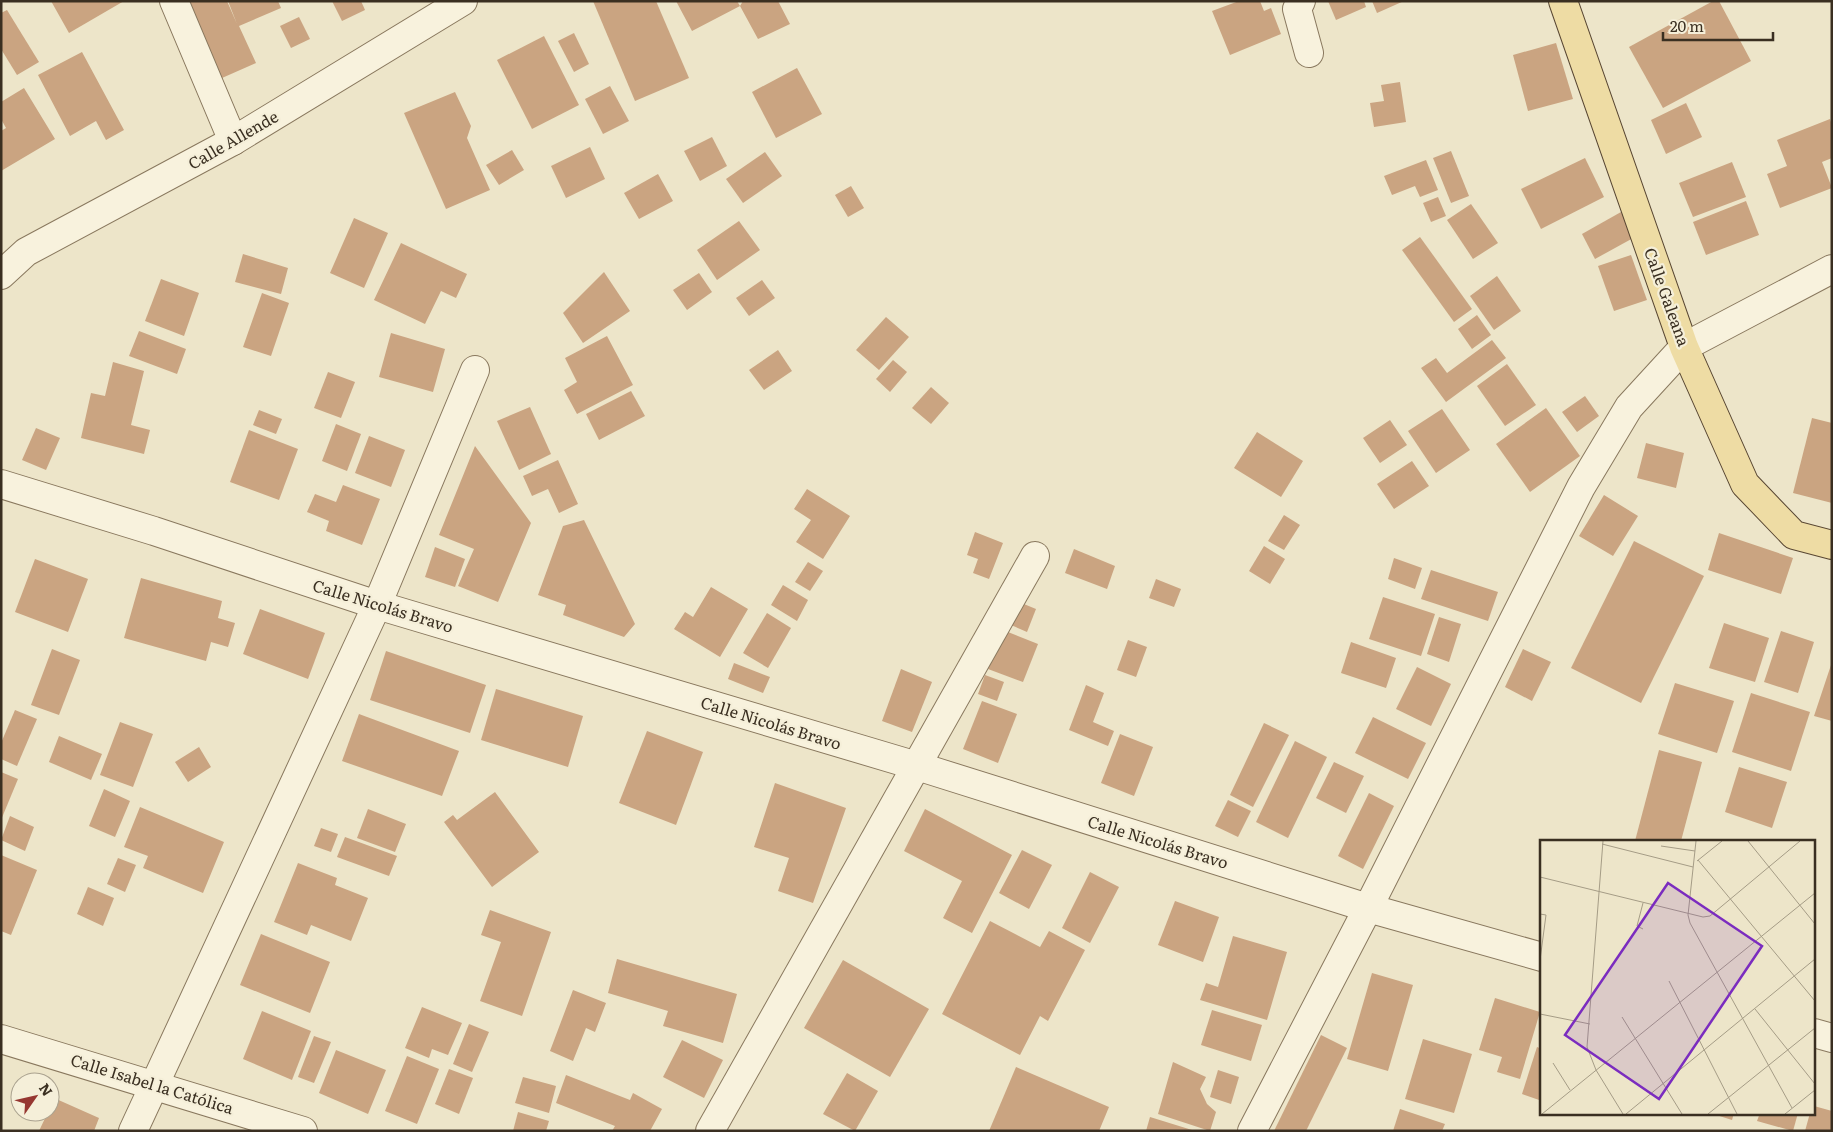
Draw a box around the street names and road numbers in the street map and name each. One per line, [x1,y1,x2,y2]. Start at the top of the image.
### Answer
street label: Calle Allende [183,104,282,175]
street label: Calle Galeana [1639,244,1697,350]
street label: Calle Nicolás Bravo [310,572,457,638]
street label: Calle Nicolás Bravo [698,689,845,755]
street label: Calle Nicolás Bravo [1085,808,1232,874]
street label: Calle Isabel la Católica [68,1047,237,1119]

